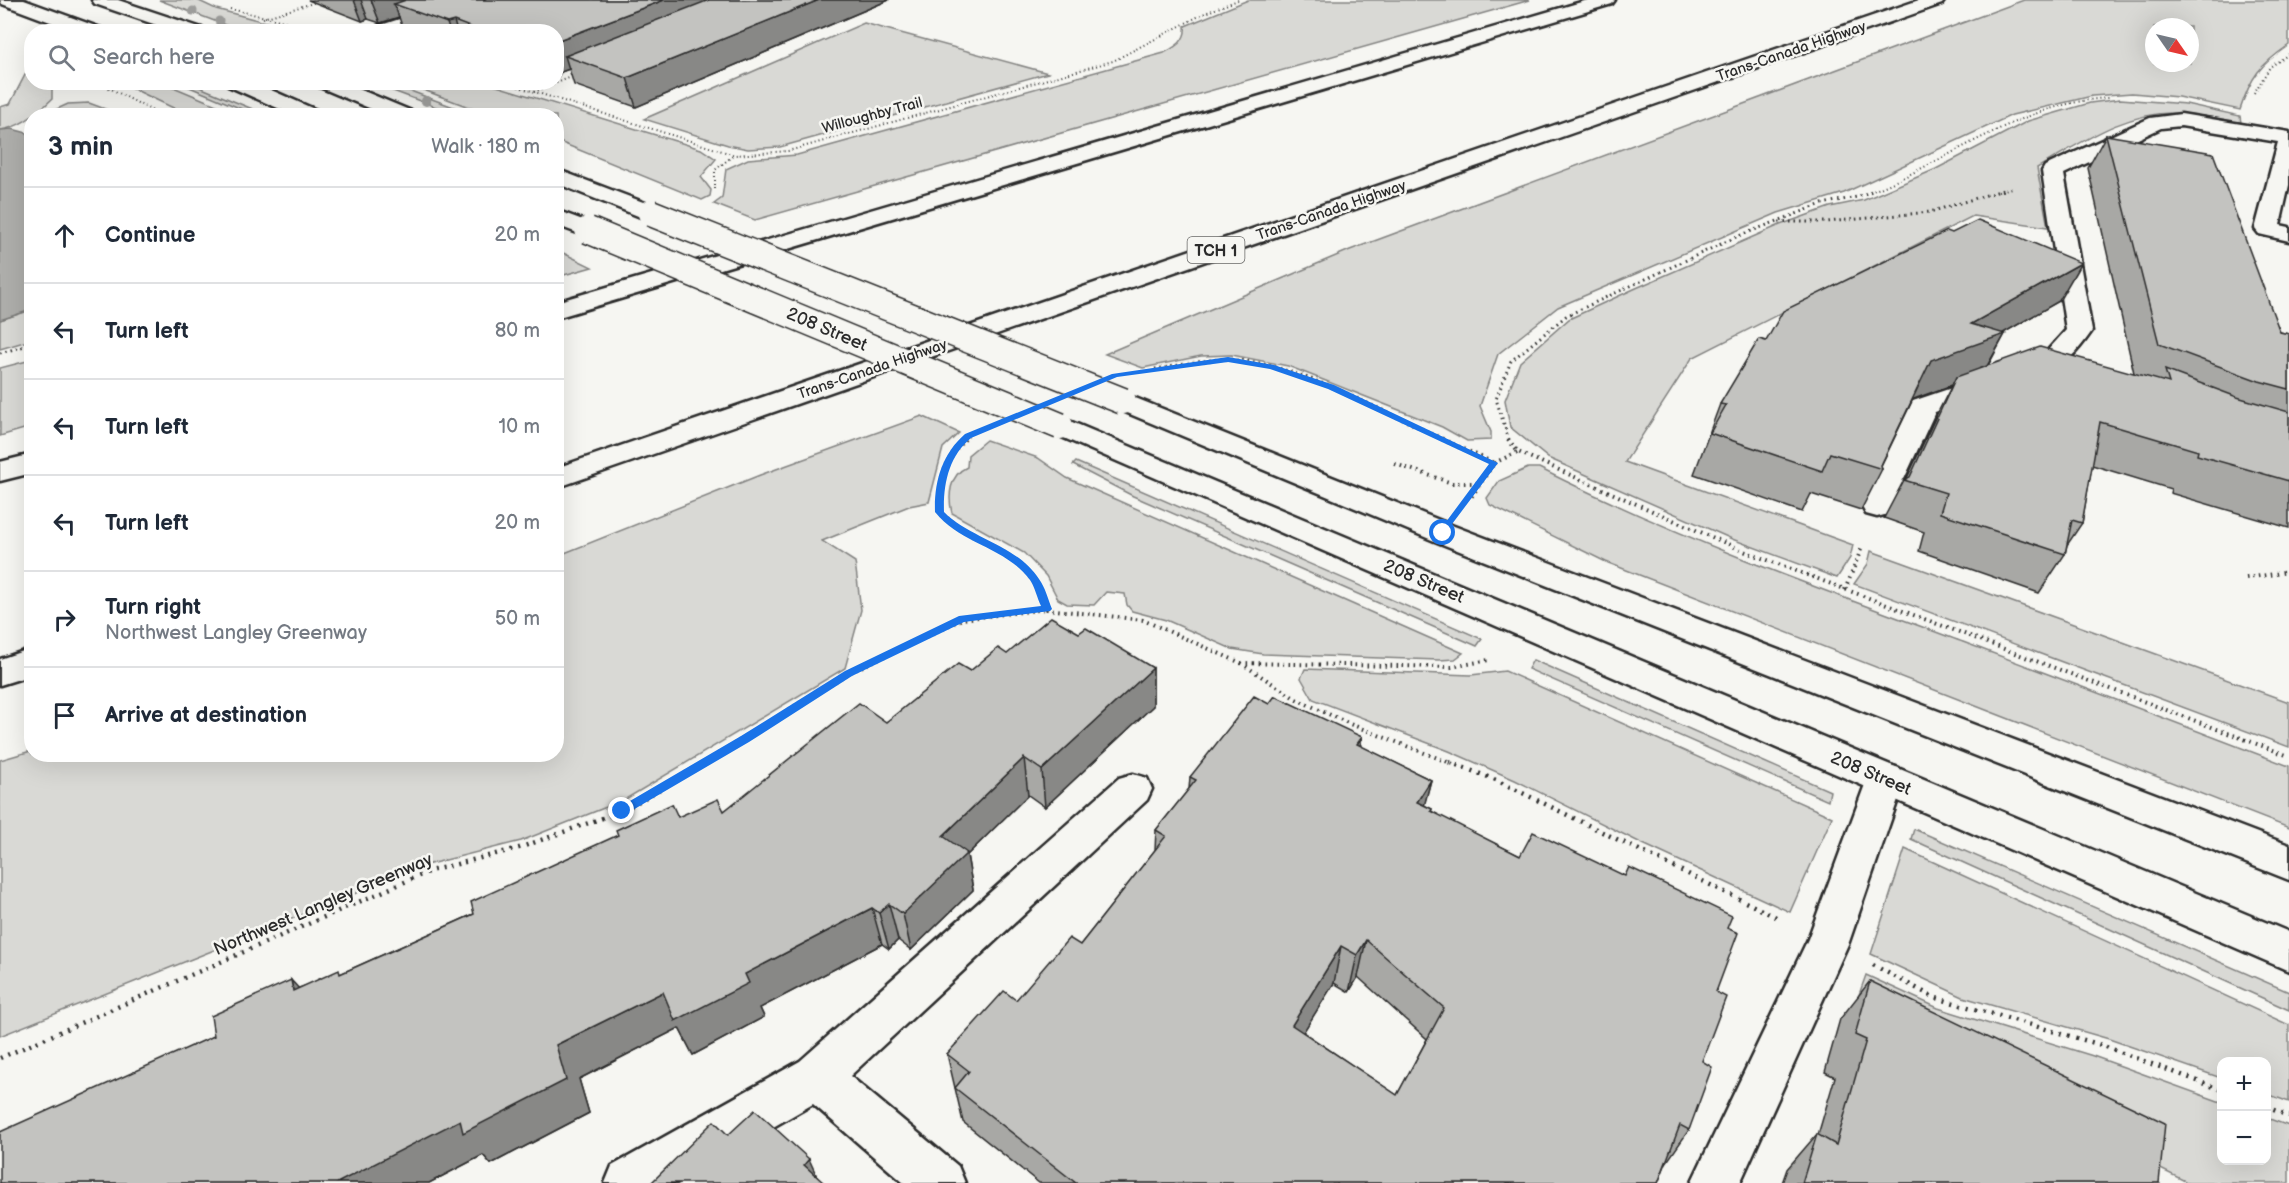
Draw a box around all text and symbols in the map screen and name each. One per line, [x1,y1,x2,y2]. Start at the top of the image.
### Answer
street label: Trans-Canada Highway [1714,17,1869,86]
north arrow [2145,18,2199,72]
search box [24,24,564,90]
icon: search [45,41,78,74]
text: Search here [93,44,215,71]
street label: Willoughby Trail [820,93,924,138]
text: 3 min [48,132,113,163]
text: Walk · 180 m [431,135,540,159]
street label: Trans-Canada Highway [1254,176,1409,245]
icon: ahead [48,219,81,252]
text: Continue [105,222,195,249]
text: 20 m [495,223,540,247]
road number: TCH 1 [1188,237,1244,263]
street label: 208 Street [783,303,871,356]
icon: left [48,315,81,348]
text: Turn left [105,318,189,345]
text: 80 m [495,319,540,343]
street label: Trans-Canada Highway [795,335,950,404]
icon: left [48,411,81,444]
text: Turn left [105,414,189,441]
text: 10 m [499,415,540,439]
icon: left [48,507,81,540]
text: Turn left [105,510,189,537]
text: 20 m [495,511,540,535]
route start [1429,519,1455,545]
street label: 208 Street [1380,555,1468,608]
text: Turn right [105,594,201,621]
icon: right [48,603,81,636]
text: 50 m [495,607,540,631]
text: Northwest Langley Greenway [105,621,367,645]
icon: arrive [48,699,81,732]
text: Arrive at destination [105,702,307,729]
street label: 208 Street [1827,747,1915,800]
route end [608,797,634,823]
street label: Northwest Langley Greenway [211,848,437,960]
map controls [2217,1057,2271,1165]
button: + [2217,1057,2271,1111]
button: − [2217,1111,2271,1165]

